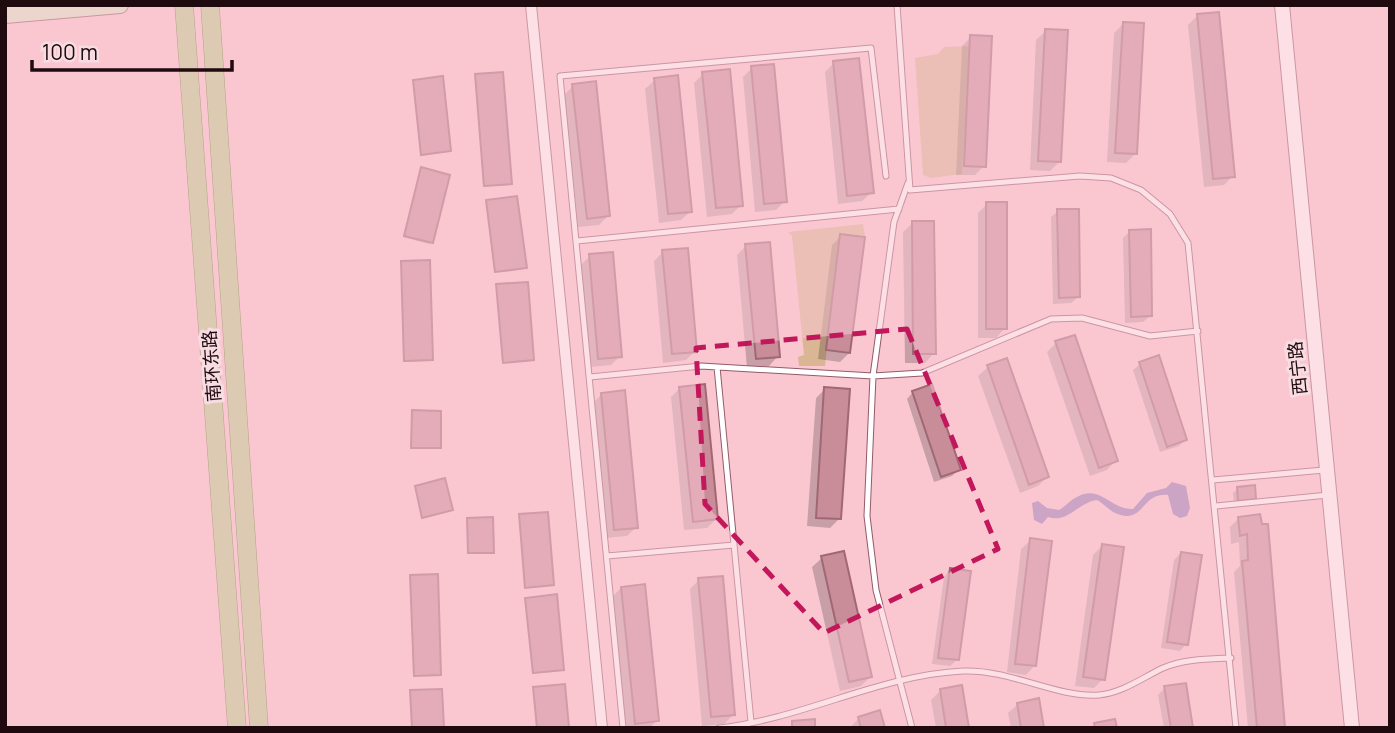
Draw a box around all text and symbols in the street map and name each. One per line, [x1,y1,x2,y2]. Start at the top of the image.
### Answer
scale bar [32,28,231,72]
text: 100 m [42,38,98,66]
street label: 南环东路 [197,329,225,403]
street label: 西宁路 [1282,340,1312,396]

